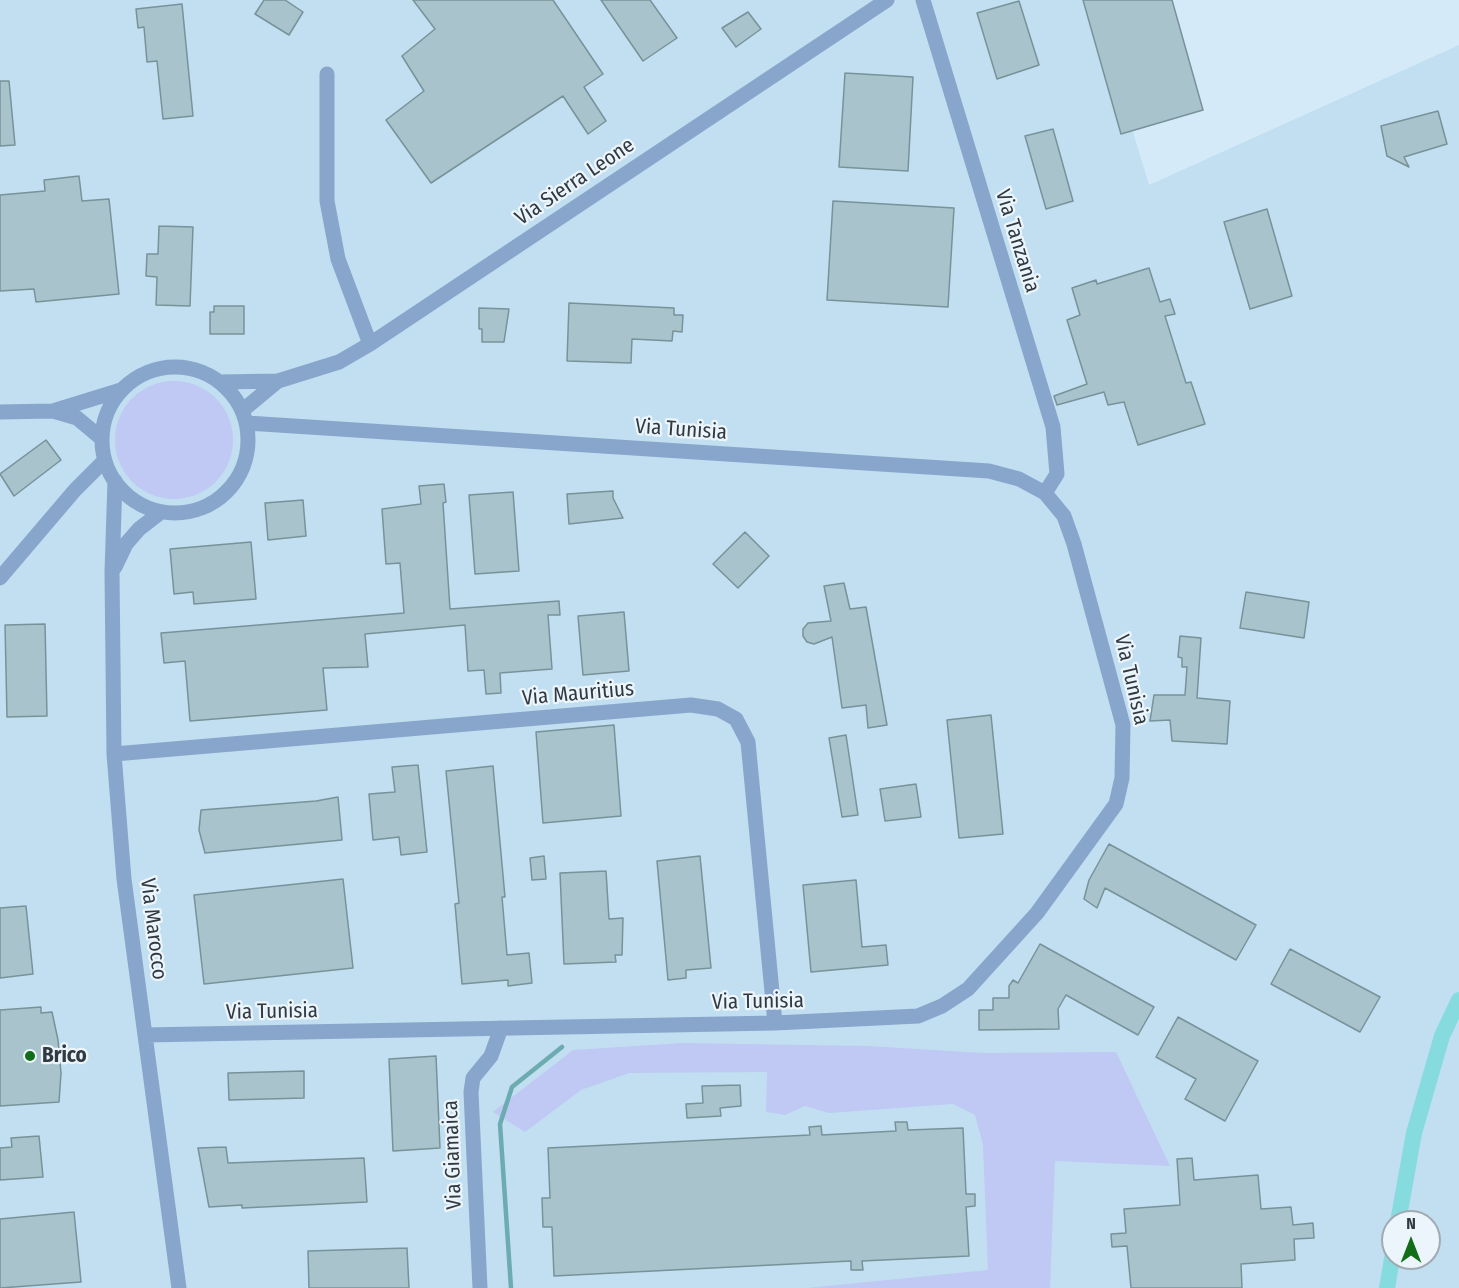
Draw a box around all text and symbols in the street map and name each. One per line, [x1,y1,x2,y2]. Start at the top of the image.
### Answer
street label: Via Sierra Leone [511,133,639,231]
street label: Via Tanzania [989,187,1045,295]
street label: Via Tunisia [634,414,728,446]
street label: Via Tunisia [1108,632,1154,728]
street label: Via Mauritius [521,677,635,711]
street label: Via Marocco [134,877,172,981]
street label: Via Tunisia [712,989,804,1015]
street label: Via Tunisia [226,999,318,1025]
place label: Brico [42,1043,87,1069]
marker: Brico [23,1049,37,1063]
street label: Via Giamaica [438,1100,468,1210]
north arrow [1381,1210,1441,1270]
text: N [1406,1214,1416,1233]

